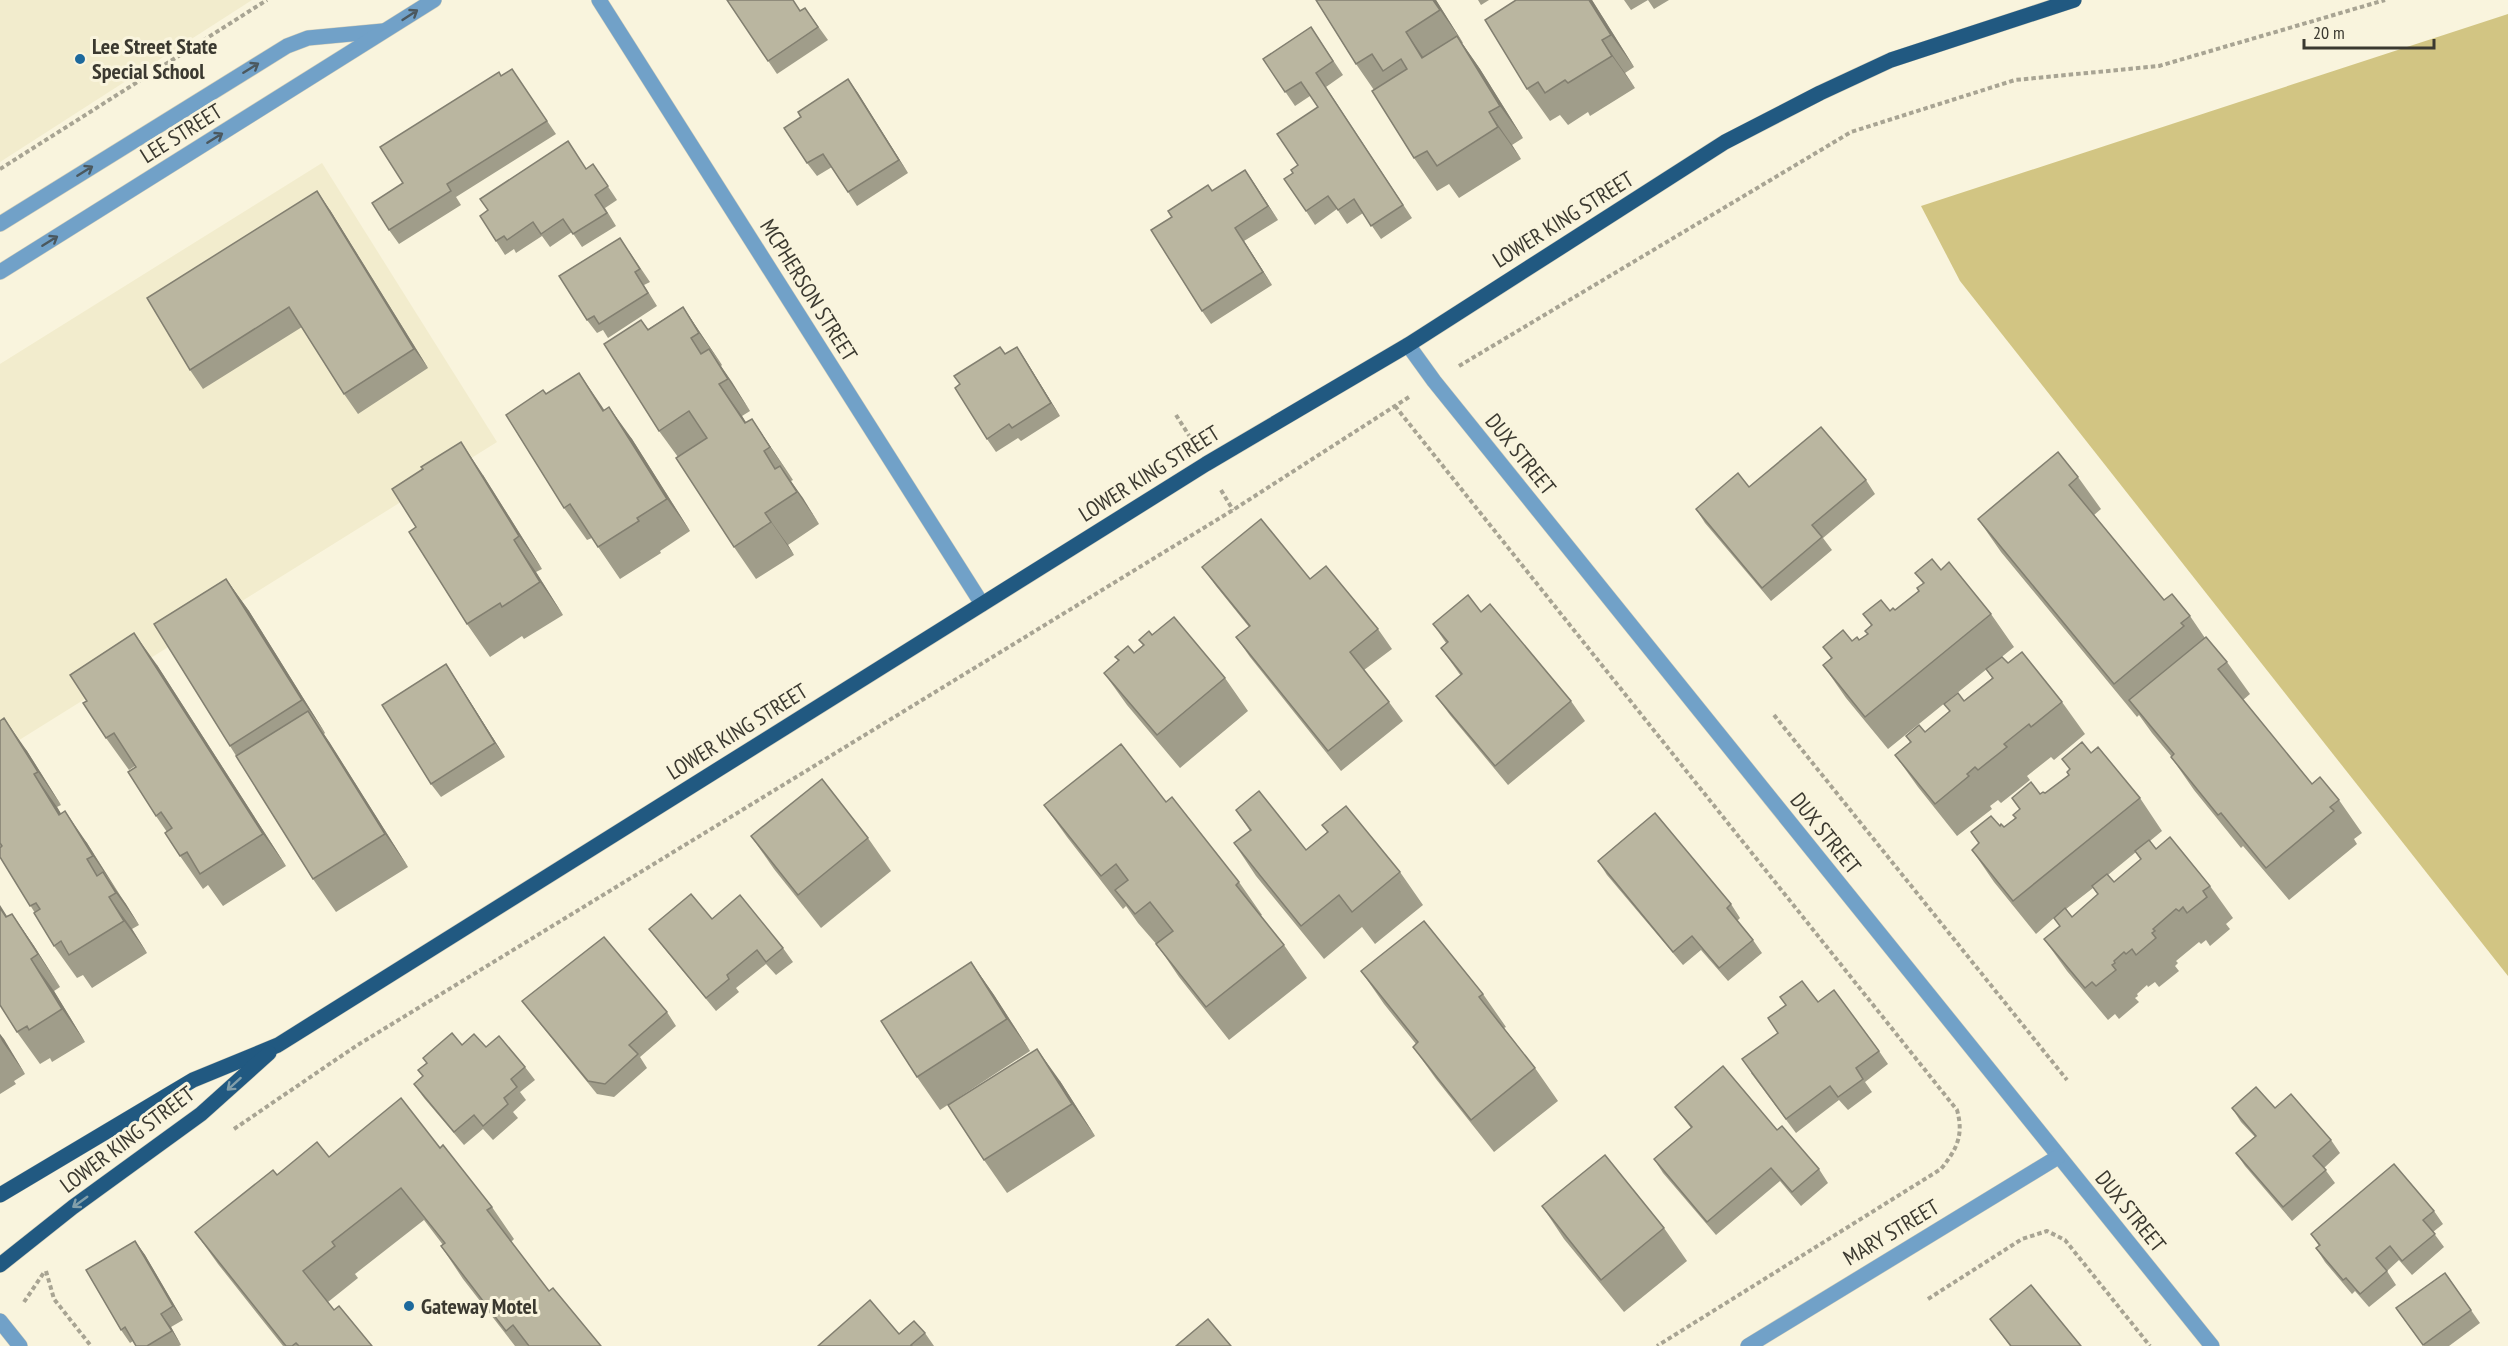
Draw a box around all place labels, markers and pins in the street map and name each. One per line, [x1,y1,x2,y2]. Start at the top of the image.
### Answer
place label: Lee Street State Special School [92,32,217,85]
marker: Lee Street State Special School [73,52,87,66]
place label: Gateway Motel [421,1292,538,1320]
marker: Gateway Motel [402,1299,416,1313]

